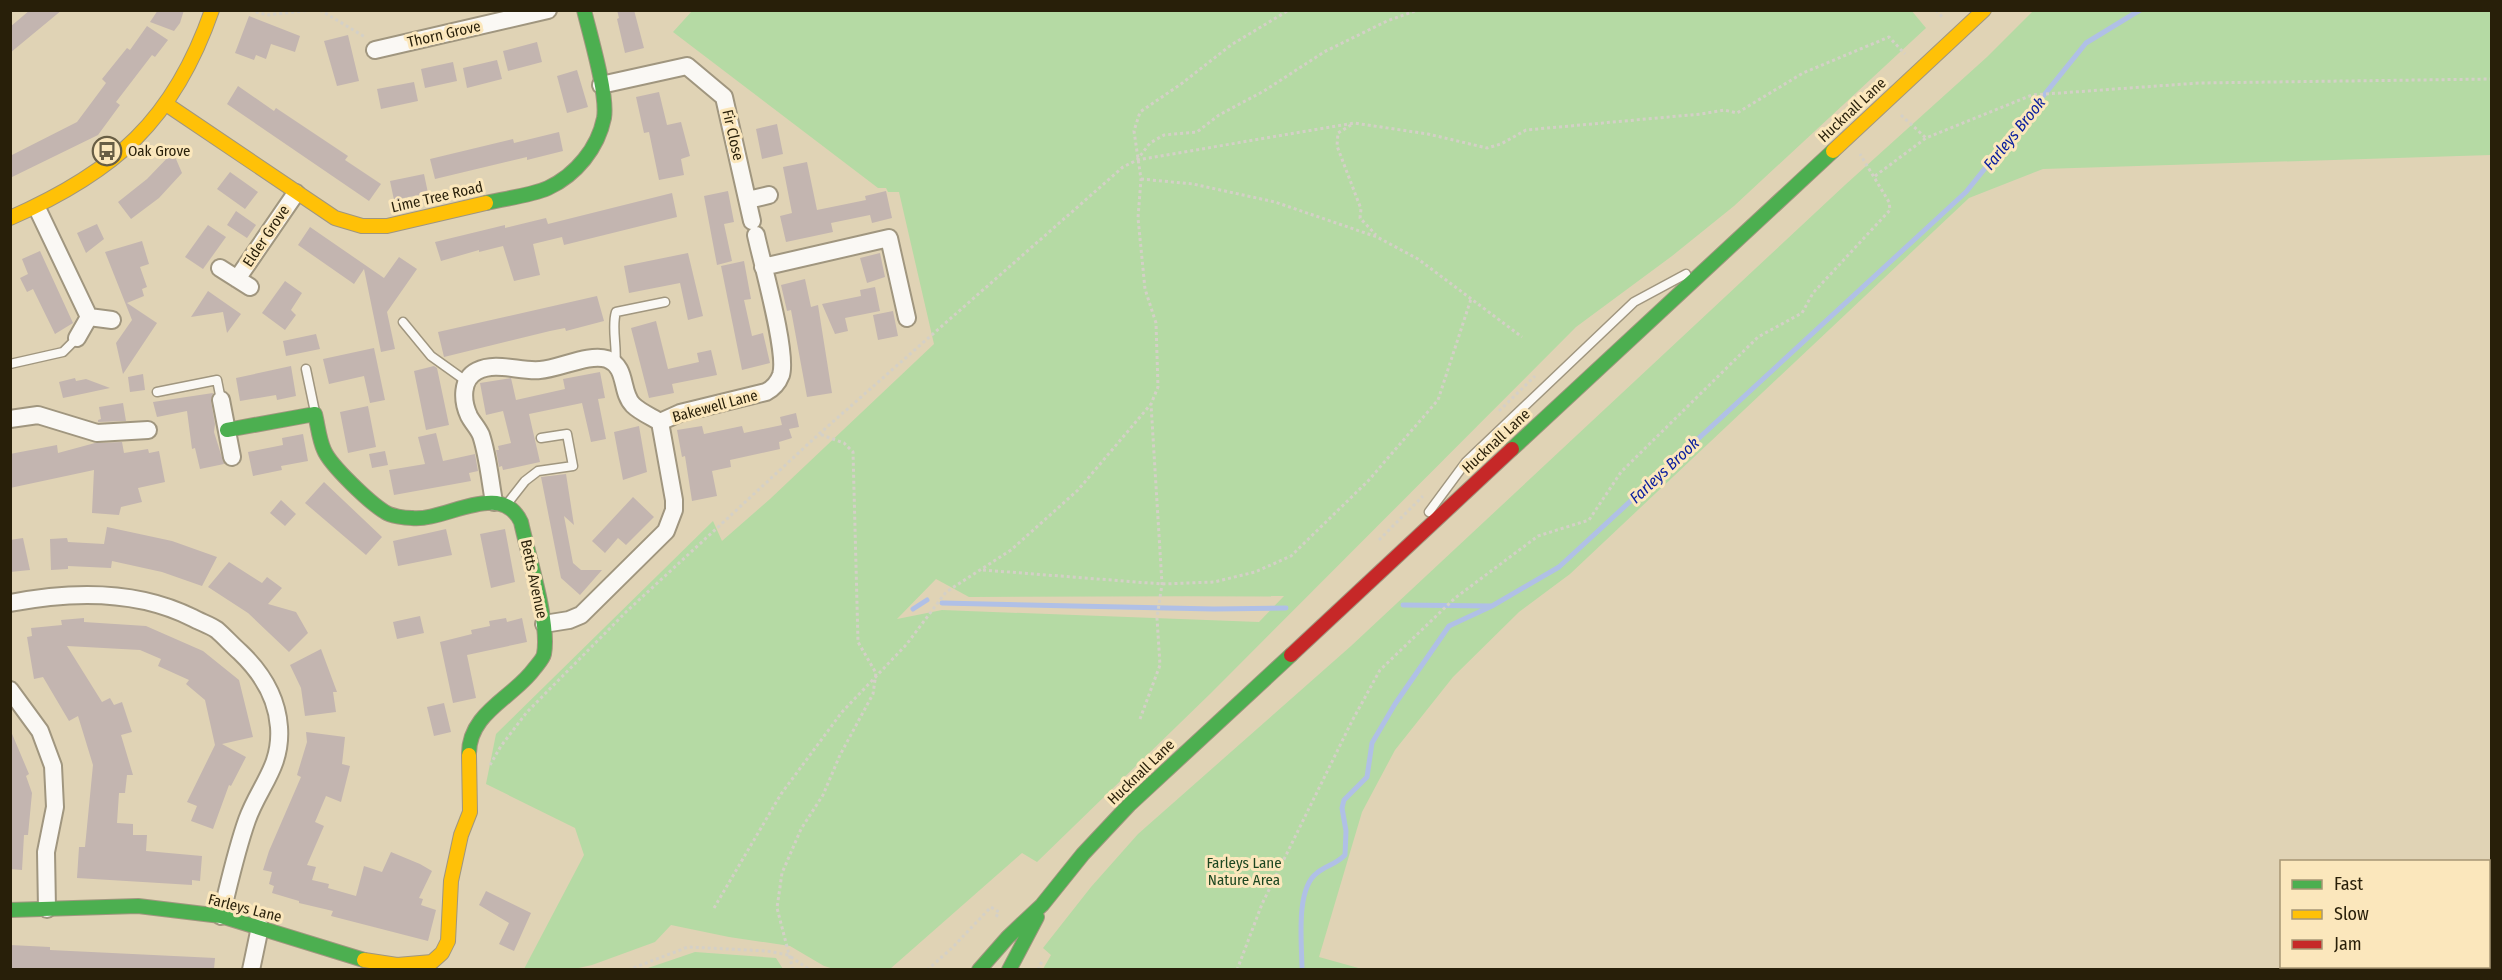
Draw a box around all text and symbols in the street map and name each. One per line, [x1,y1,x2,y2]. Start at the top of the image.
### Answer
street label: Thorn Grove [406,17,482,51]
street label: Hucknall Lane [1814,74,1890,146]
water label: Farleys Brook [1979,93,2049,173]
street label: Fir Close [718,108,748,162]
bus stop icon: Oak Grove [91,135,123,167]
place label: Oak Grove [128,142,190,160]
street label: Lime Tree Road [389,178,485,216]
street label: Elder Grove [239,202,293,270]
street label: Bakewell Lane [670,386,760,426]
street label: Hucknall Lane [1458,405,1534,477]
water label: Farleys Brook [1626,433,1703,507]
street label: Betts Avenue [517,538,551,620]
street label: Hucknall Lane [1104,736,1178,808]
park label: Farleys Lane Nature Area [1206,854,1282,889]
legend [2280,860,2490,968]
text: Fast [2334,873,2363,895]
street label: Farleys Lane [206,890,284,926]
text: Slow [2334,903,2369,925]
text: Jam [2334,933,2362,955]

